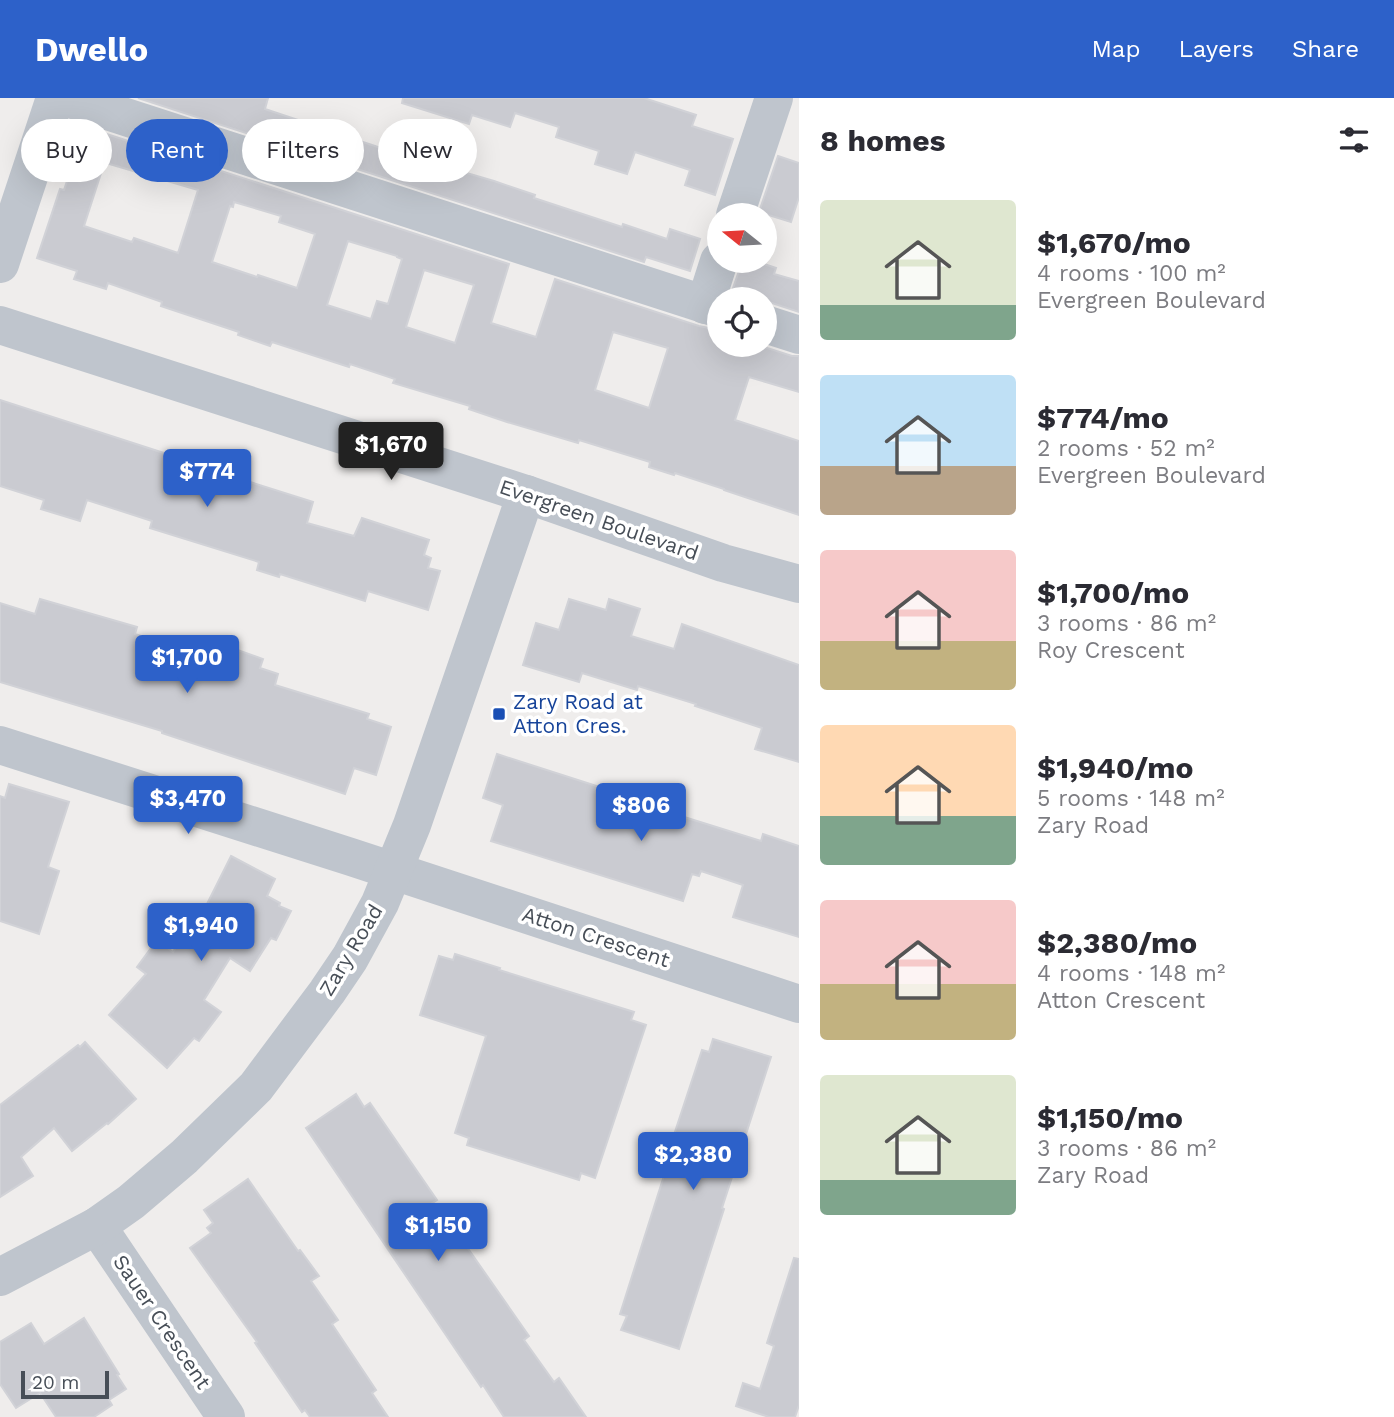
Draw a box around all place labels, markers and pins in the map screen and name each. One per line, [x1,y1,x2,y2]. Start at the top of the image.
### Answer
pin: $1,670 [334,422,448,482]
pin: $774 [166,450,248,509]
pin: $1,700 [130,636,244,695]
place label: Zary Road at Atton Cres. [513,689,643,738]
marker: Zary Road at Atton Cres. [491,706,507,722]
pin: $3,470 [131,776,245,836]
pin: $806 [600,784,682,843]
pin: $1,940 [144,904,258,963]
pin: $2,380 [636,1132,750,1192]
pin: $1,150 [381,1204,495,1263]

